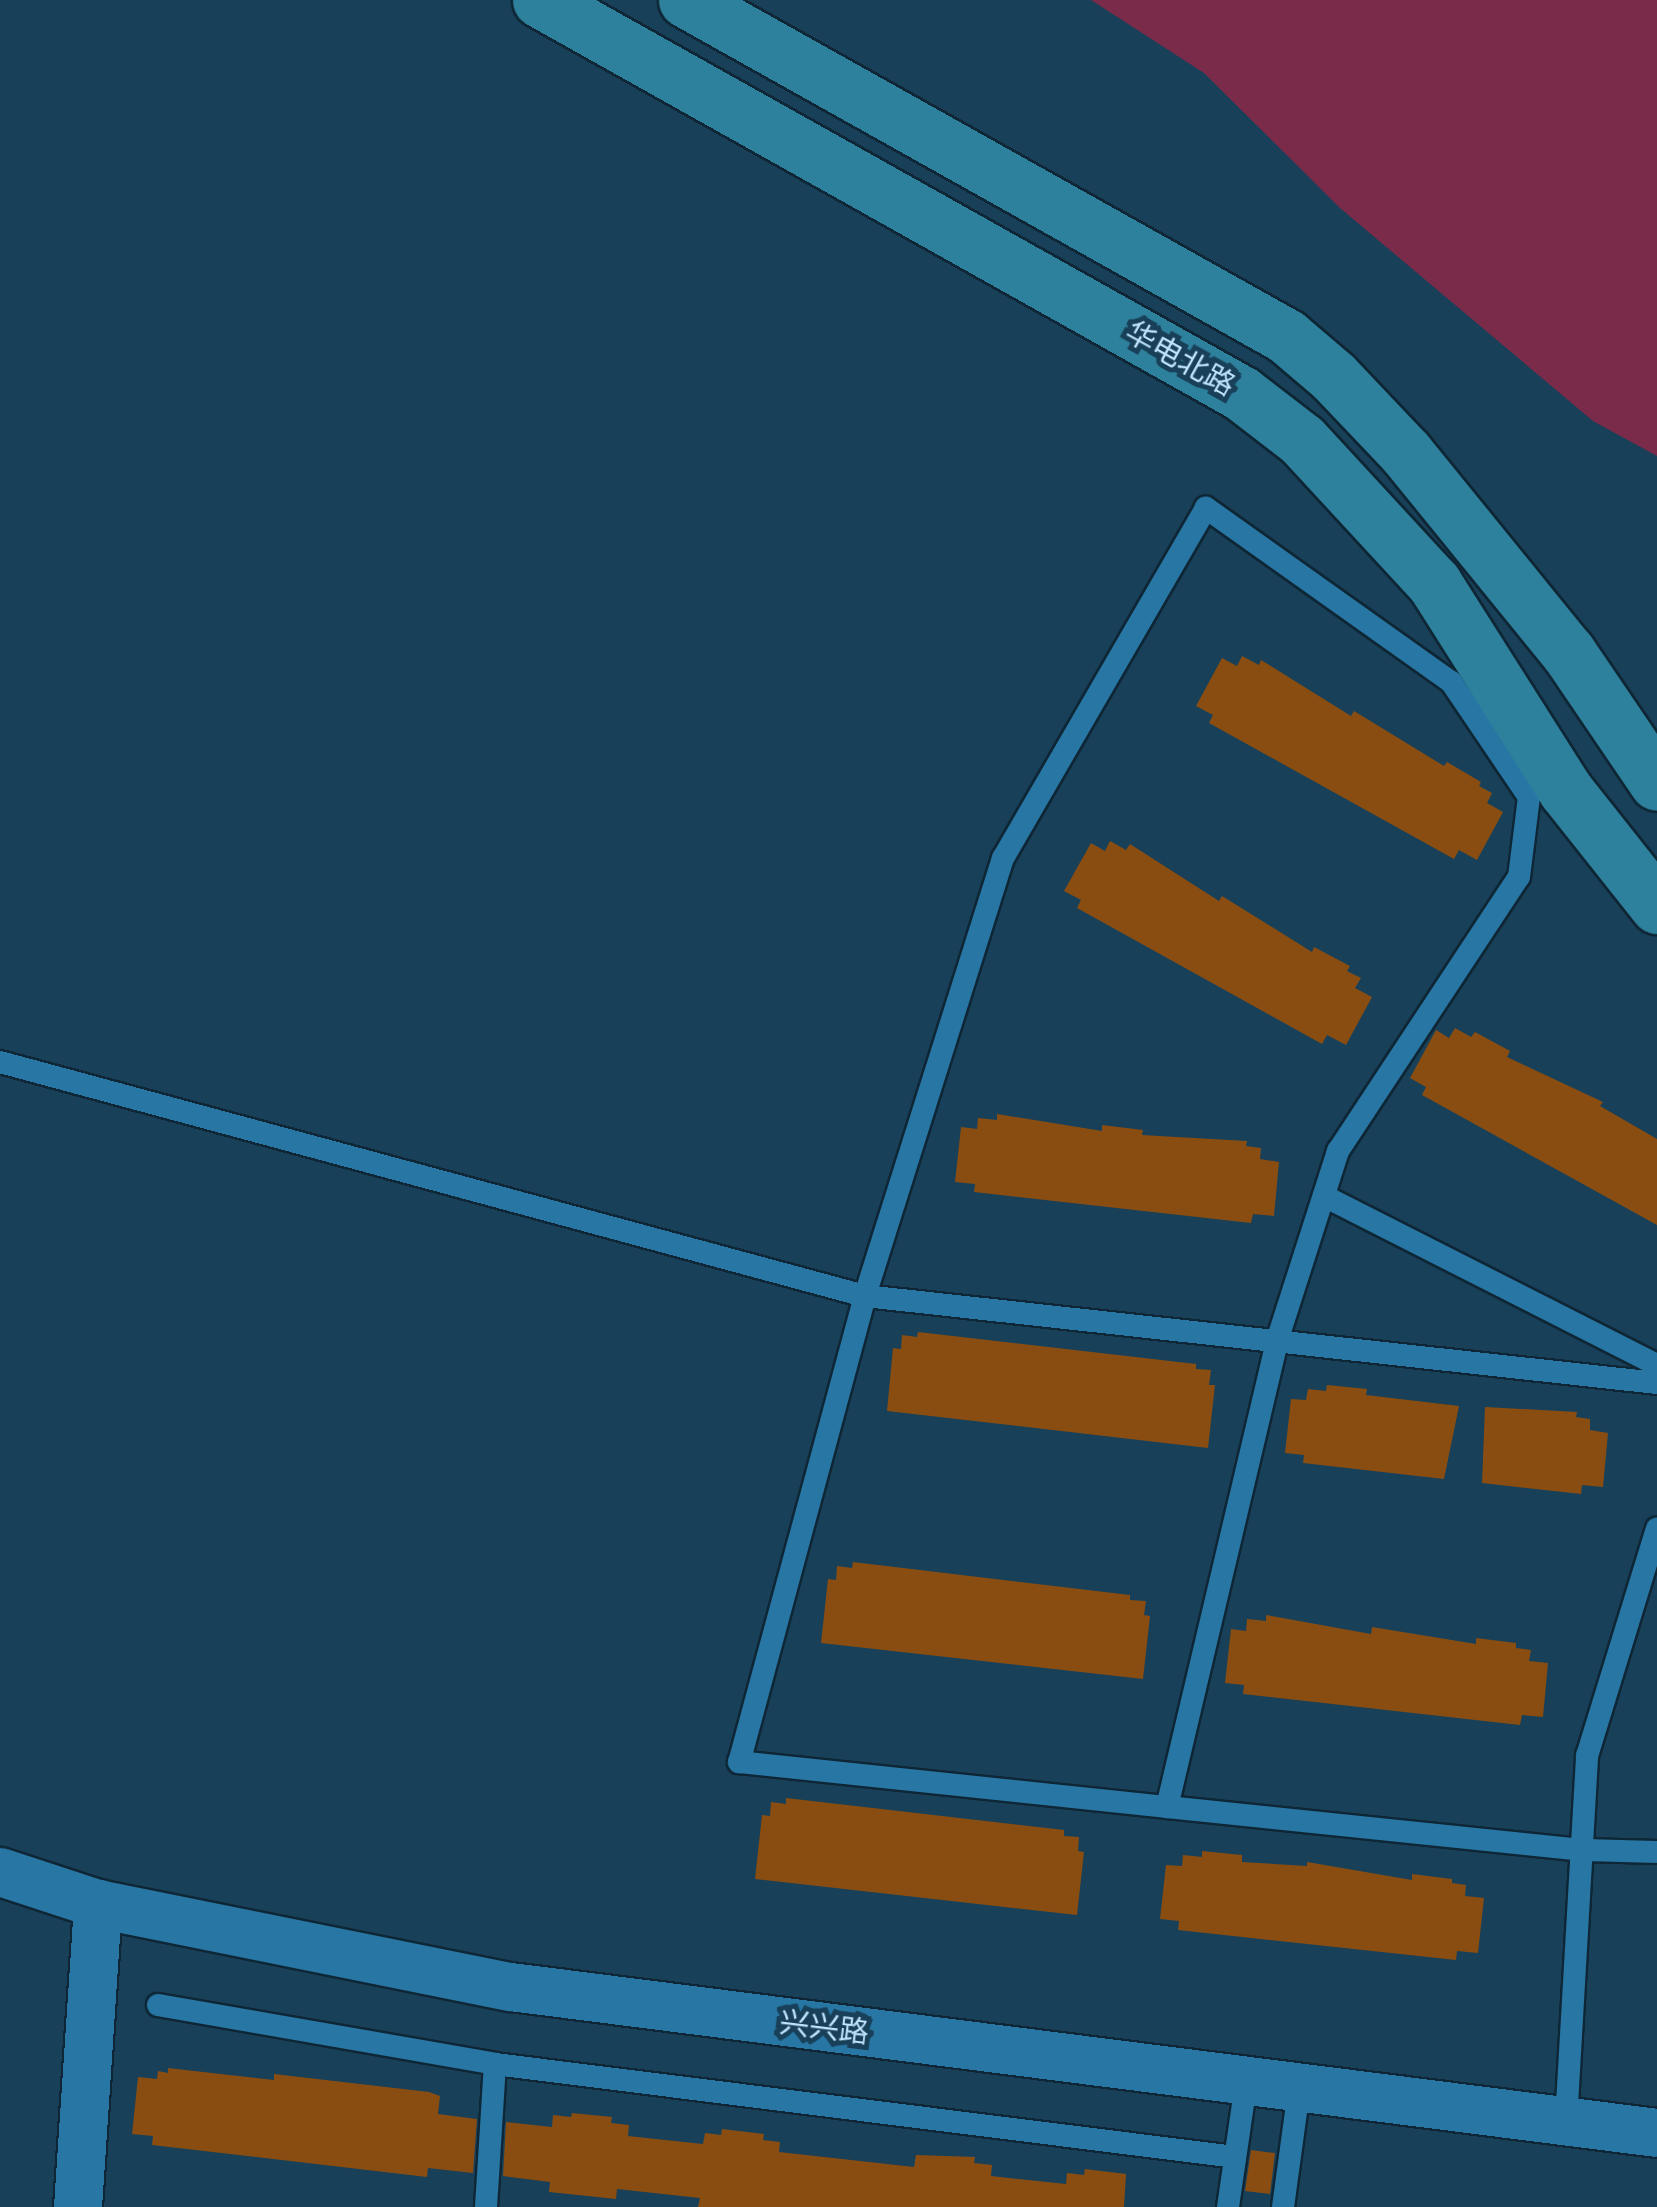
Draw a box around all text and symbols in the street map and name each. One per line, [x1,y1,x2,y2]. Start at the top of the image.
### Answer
street label: 华电北路 [1119,314,1241,404]
street label: 兴兴路 [777,2005,871,2051]

